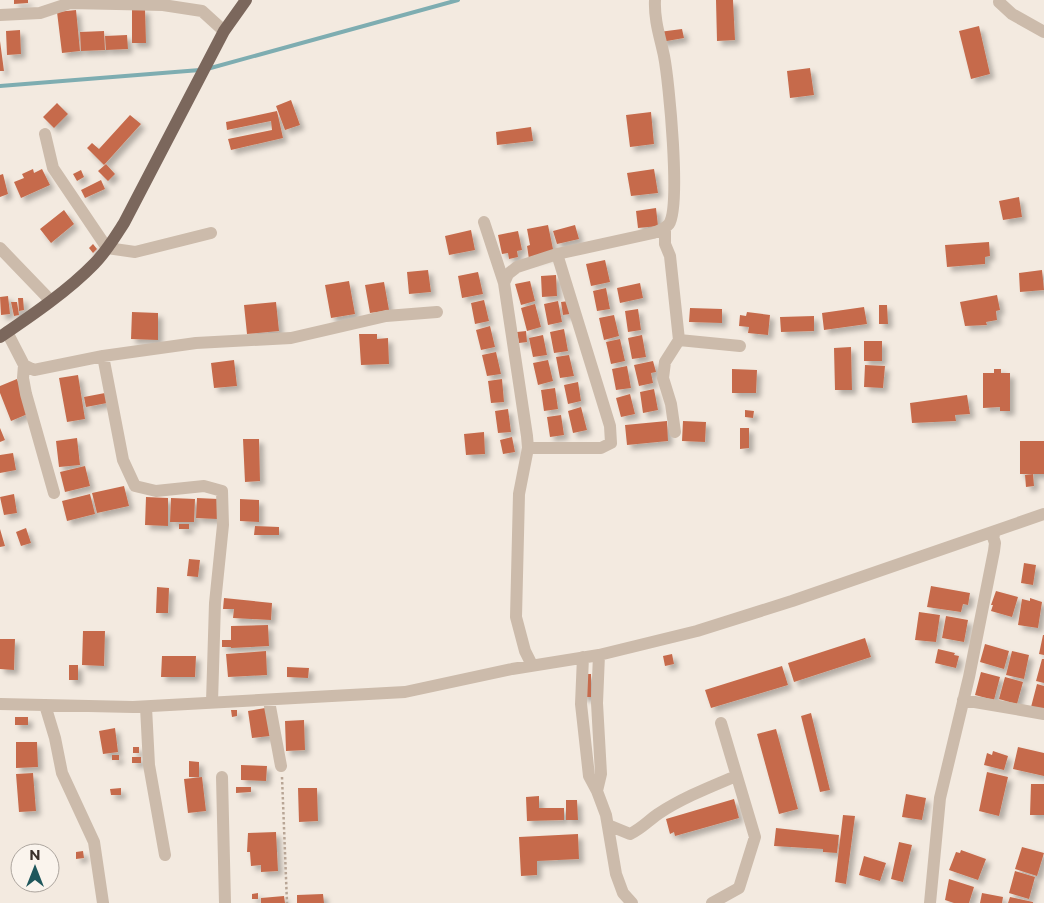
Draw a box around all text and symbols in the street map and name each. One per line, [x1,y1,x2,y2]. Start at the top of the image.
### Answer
north arrow [10,843,60,893]
text: N [29,846,41,864]

